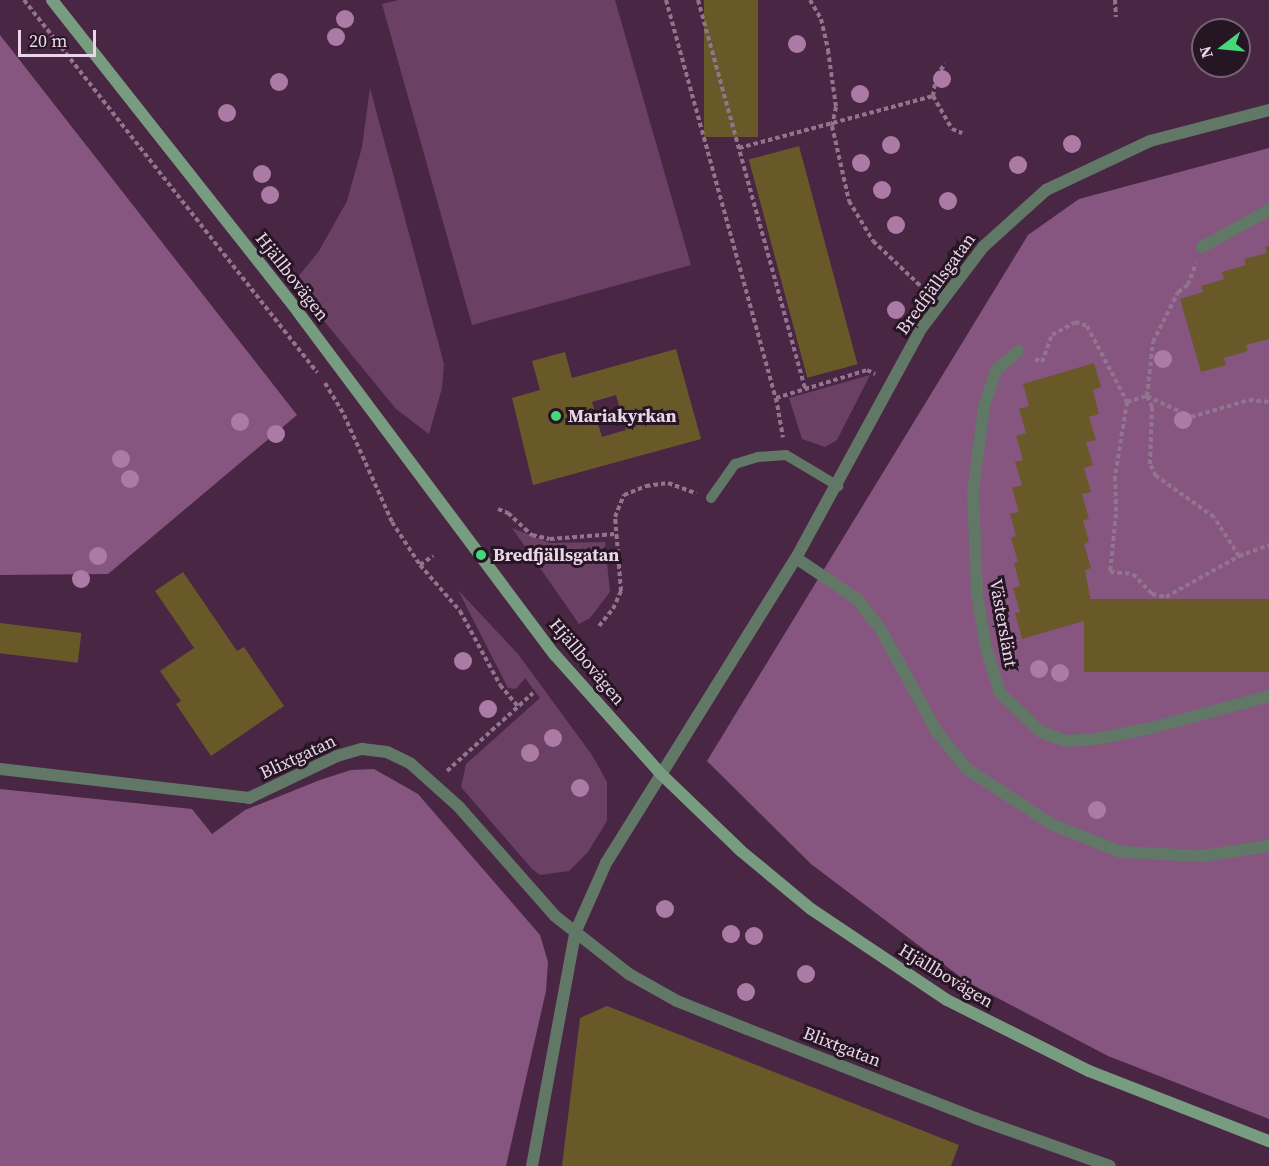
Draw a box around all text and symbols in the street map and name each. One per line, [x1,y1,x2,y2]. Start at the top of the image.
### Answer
scale bar [21,18,99,56]
north arrow [1191,18,1251,78]
text: 20 m [29,28,67,53]
text: N [1193,44,1218,61]
street label: Hjällbovägen [251,228,333,326]
street label: Bredfjällsgatan [892,229,980,339]
place label: Mariakyrkan [568,405,677,427]
marker: Mariakyrkan [549,409,563,423]
place label: Bredfjällsgatan [493,544,619,566]
marker: Bredfjällsgatan [474,548,488,562]
street label: Västerslänt [985,577,1021,669]
street label: Hjällbovägen [545,614,629,710]
street label: Blixtgatan [257,730,339,784]
street label: Hjällbovägen [895,939,997,1013]
street label: Blixtgatan [800,1022,884,1072]

